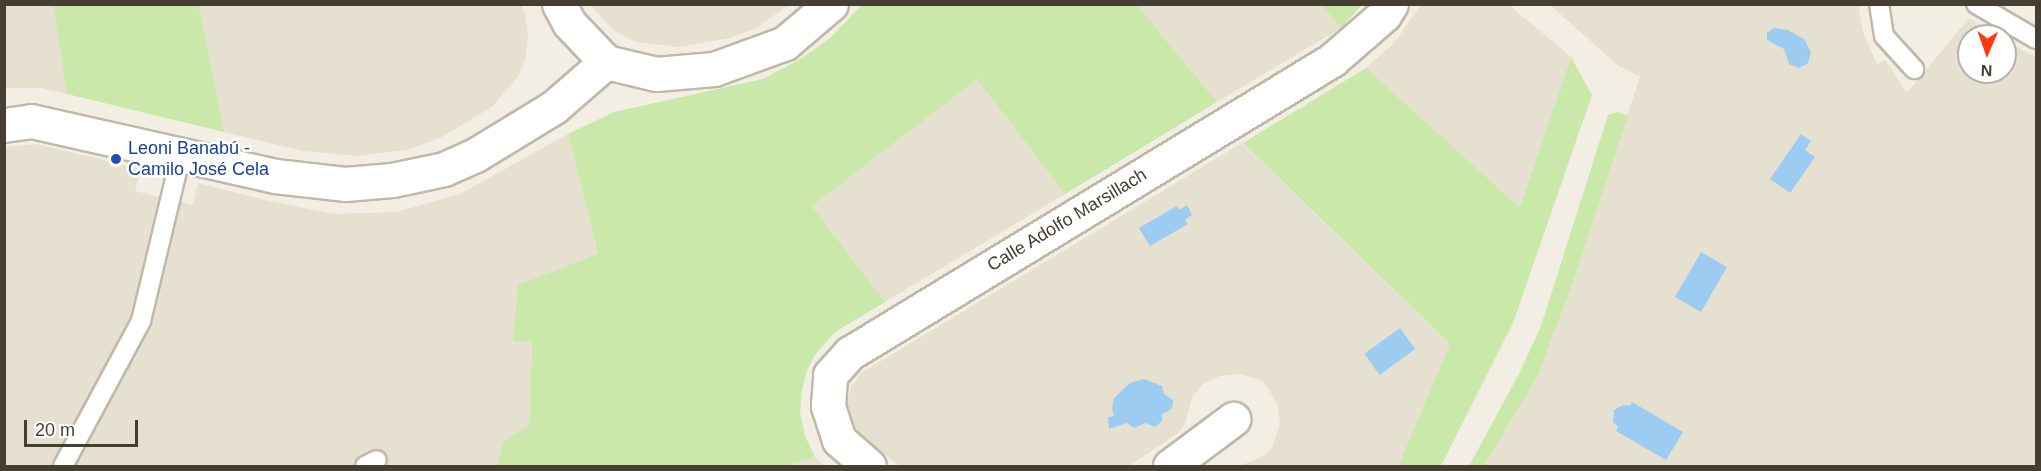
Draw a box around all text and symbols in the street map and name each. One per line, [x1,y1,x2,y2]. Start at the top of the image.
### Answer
north arrow [1957,24,2017,84]
text: N [1980,62,1992,79]
place label: Leoni Banabú - Camilo José Cela [128,138,269,180]
marker: Leoni Banabú - Camilo José Cela [109,152,123,166]
street label: Calle Adolfo Marsillach [983,164,1151,276]
scale bar [27,408,141,446]
text: 20 m [35,420,75,440]

